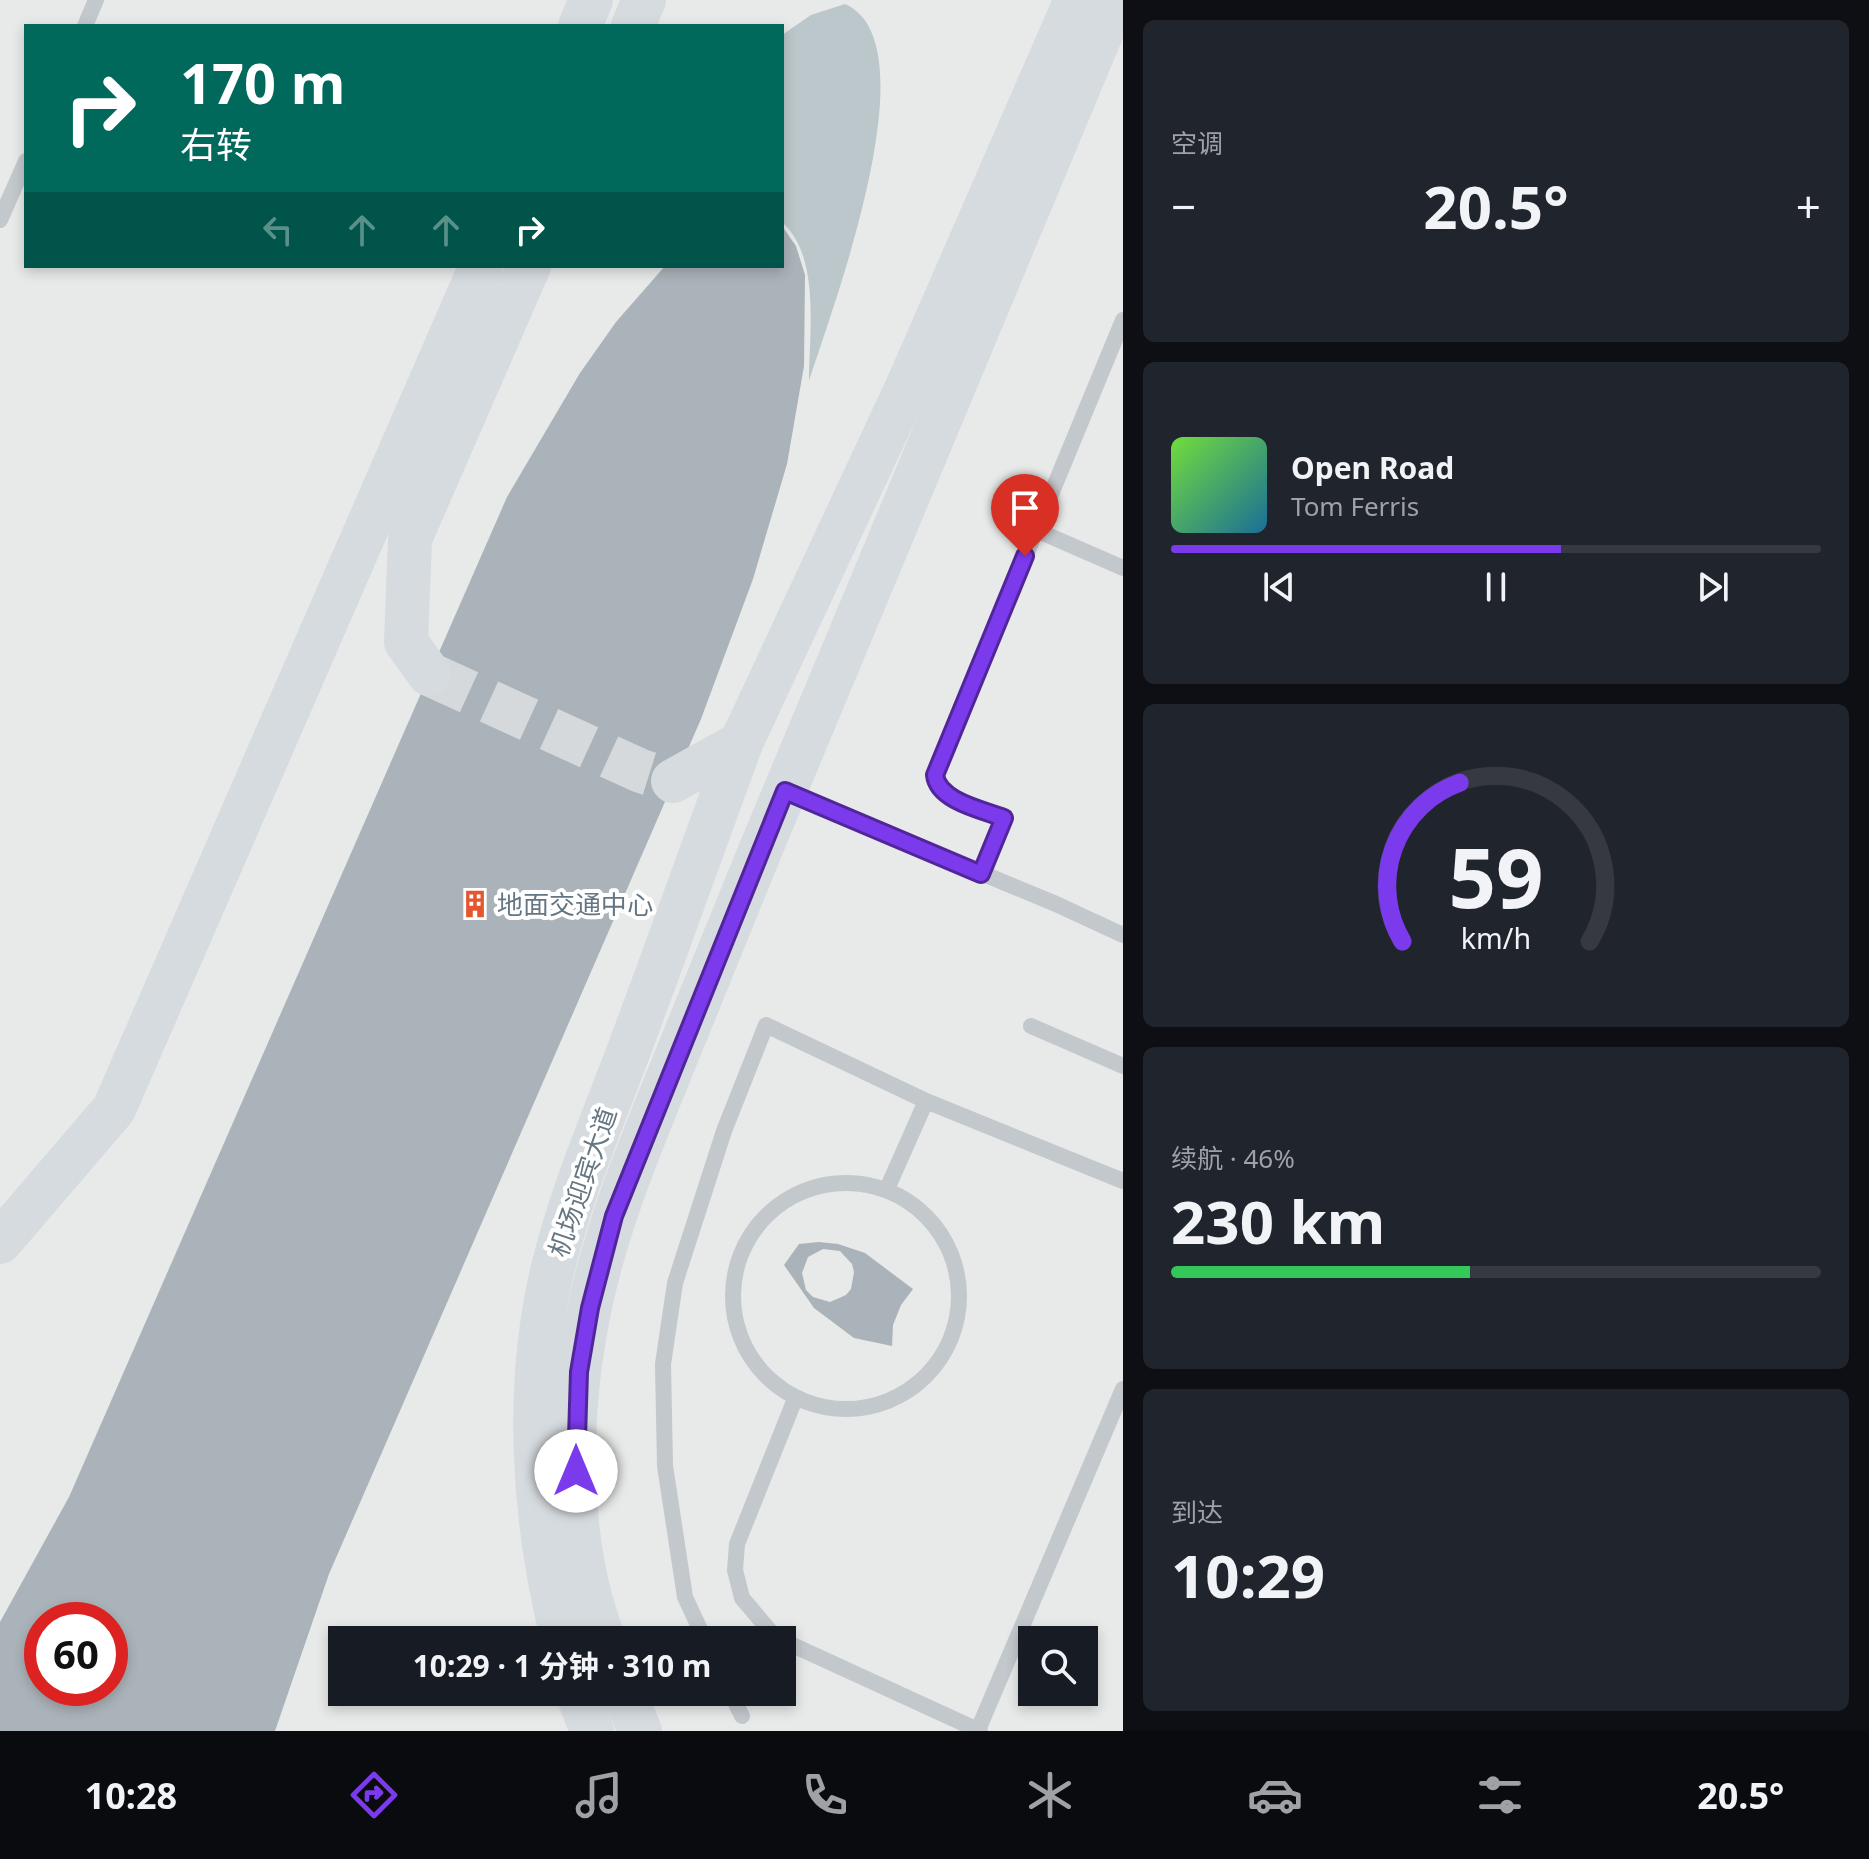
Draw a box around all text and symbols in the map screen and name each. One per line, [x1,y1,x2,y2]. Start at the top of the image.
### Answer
text: 170 m [180,44,345,120]
icon: right [48,56,152,160]
text: 右转 [180,120,252,169]
text: 空调 [1171,125,1223,161]
text: 20.5° [1423,165,1569,247]
text: − [1171,176,1196,236]
text: + [1796,176,1821,236]
icon: left [256,208,300,252]
icon: ahead [340,208,384,252]
icon: ahead [424,208,468,252]
icon: right [508,208,552,252]
text: Open Road [1291,447,1454,488]
pin [991,474,1059,556]
icon: arrive [1003,486,1047,530]
text: Tom Ferris [1291,488,1419,524]
icon: previous [1257,565,1301,609]
icon: pause [1474,565,1518,609]
icon: next [1691,565,1735,609]
text: 59 [1448,818,1544,931]
place label: 地面交通中心 [497,886,653,922]
building icon: 地面交通中心 [460,889,490,919]
text: km/h [1461,918,1531,957]
street label: 机场迎宾大道 [540,1102,624,1262]
text: 续航 · 46% [1171,1140,1295,1176]
text: 230 km [1171,1180,1385,1262]
position arrow [534,1429,618,1513]
text: 到达 [1171,1494,1223,1530]
text: 10:29 [1171,1534,1325,1616]
speed limit sign: 60 [24,1602,128,1706]
map controls [1018,1626,1098,1706]
button: search [1018,1626,1098,1706]
text: 10:29 · 1 分钟 · 310 m [413,1645,711,1686]
icon: directions [346,1767,402,1823]
icon: music [571,1767,627,1823]
icon: phone [797,1767,853,1823]
icon: climate [1022,1767,1078,1823]
icon: car [1247,1767,1303,1823]
icon: filters [1472,1767,1528,1823]
text: 10:28 [85,1771,177,1820]
text: 20.5° [1697,1771,1784,1820]

